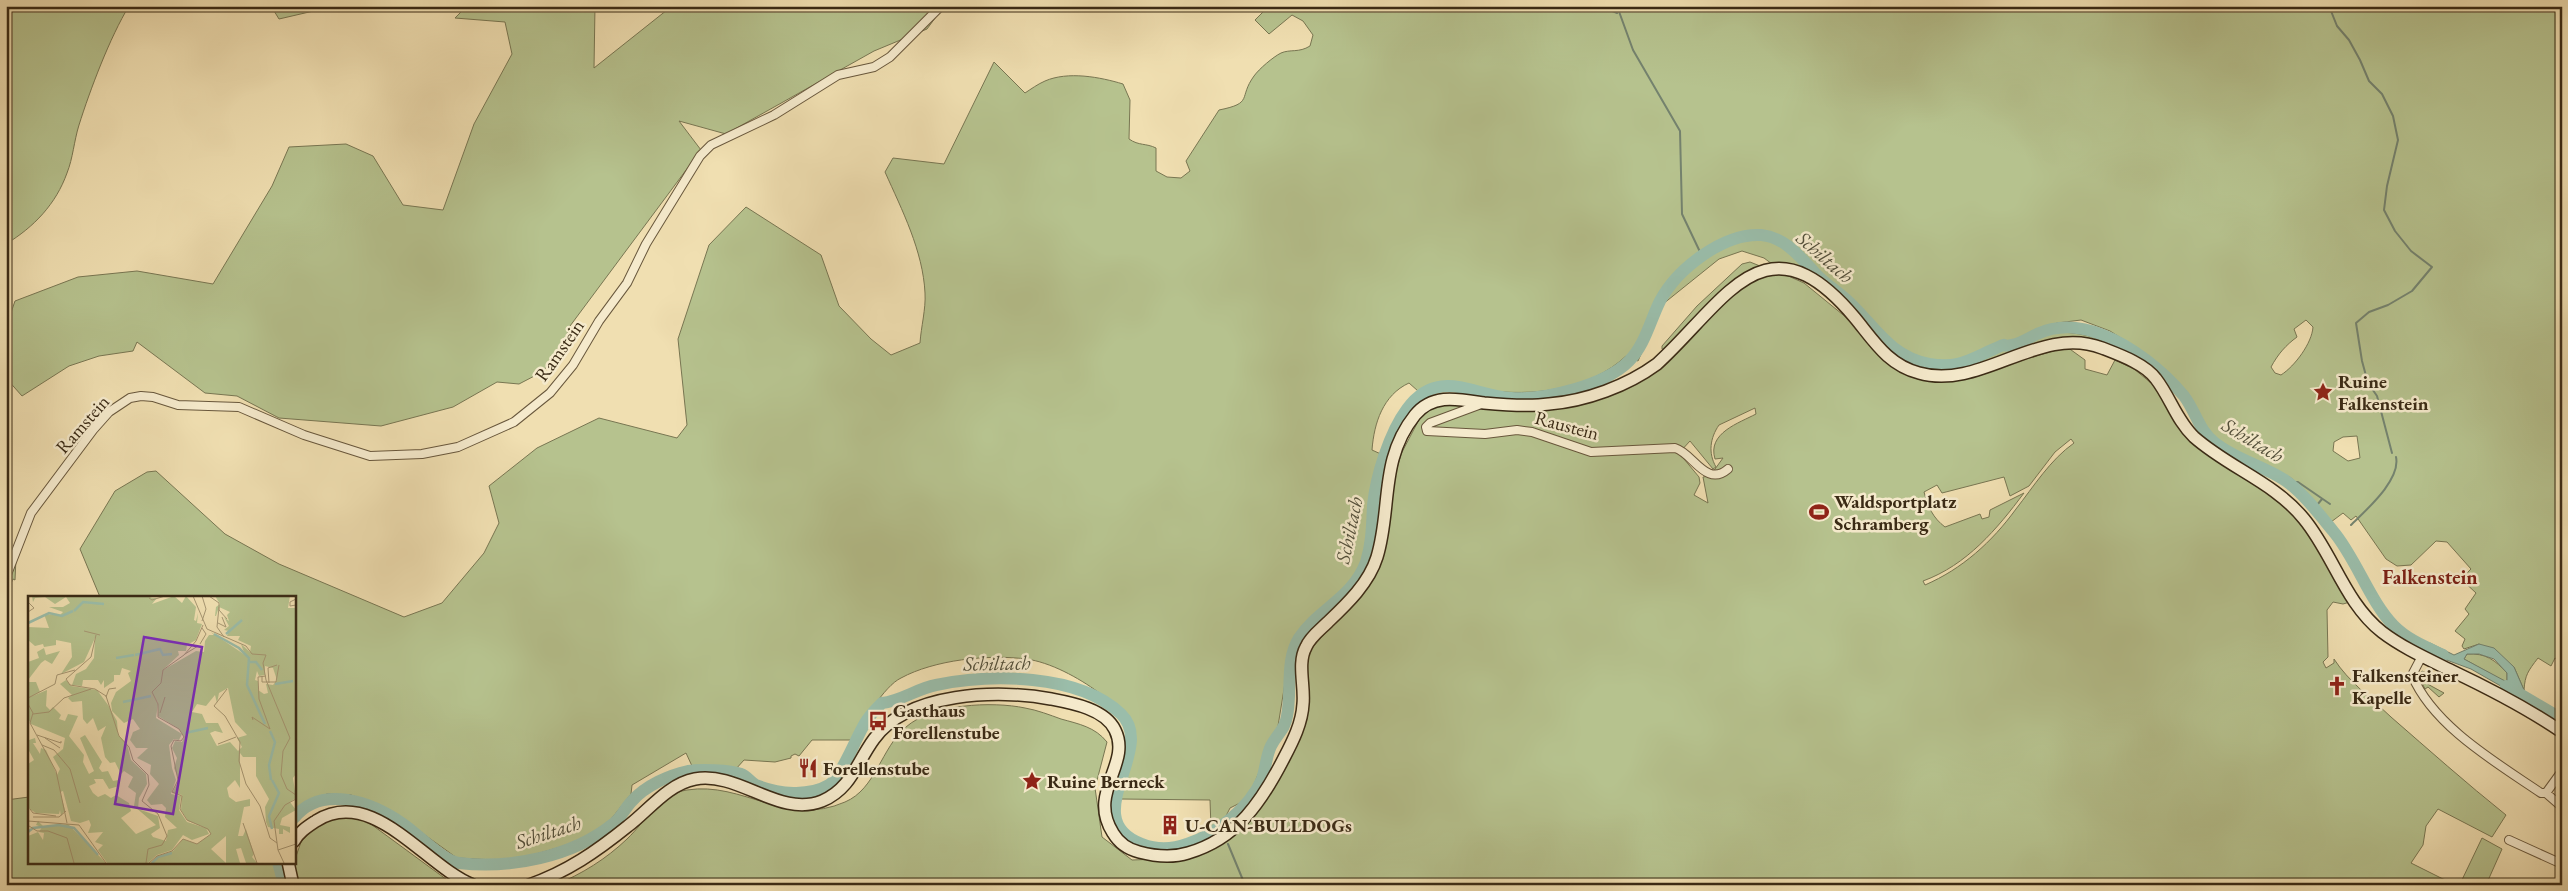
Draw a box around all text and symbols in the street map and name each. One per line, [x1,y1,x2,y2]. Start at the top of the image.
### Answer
water label: Schiltach [1790,224,1859,289]
street label: Ramstein [529,314,590,386]
place label: Ruine Falkenstein [2338,369,2429,416]
place icon: Ruine Falkenstein [2312,381,2334,403]
street label: Ramstein [50,390,115,459]
street label: Raustein [1532,405,1602,446]
water label: Schiltach [2217,411,2289,469]
place label: Waldsportplatz Schramberg [1834,489,1956,536]
water label: Schiltach [1329,494,1369,567]
sports icon: Waldsportplatz Schramberg [1808,501,1830,523]
district label: Falkenstein [2382,564,2478,590]
inset map [28,596,295,864]
water label: Schiltach [962,649,1031,677]
place label: Falkensteiner Kapelle [2352,663,2459,710]
church icon: Falkensteiner Kapelle [2326,675,2348,697]
place label: Gasthaus Forellenstube [893,698,1000,745]
bus stop icon: Gasthaus Forellenstube [867,710,889,732]
place label: Forellenstube [823,756,930,781]
restaurant icon: Forellenstube [797,757,819,779]
place label: Ruine Berneck [1047,769,1165,794]
place icon: Ruine Berneck [1021,770,1043,792]
water label: Schiltach [511,809,584,855]
place label: U-CAN-BULLDOGs [1185,813,1352,838]
building icon: U-CAN-BULLDOGs [1159,814,1181,836]

